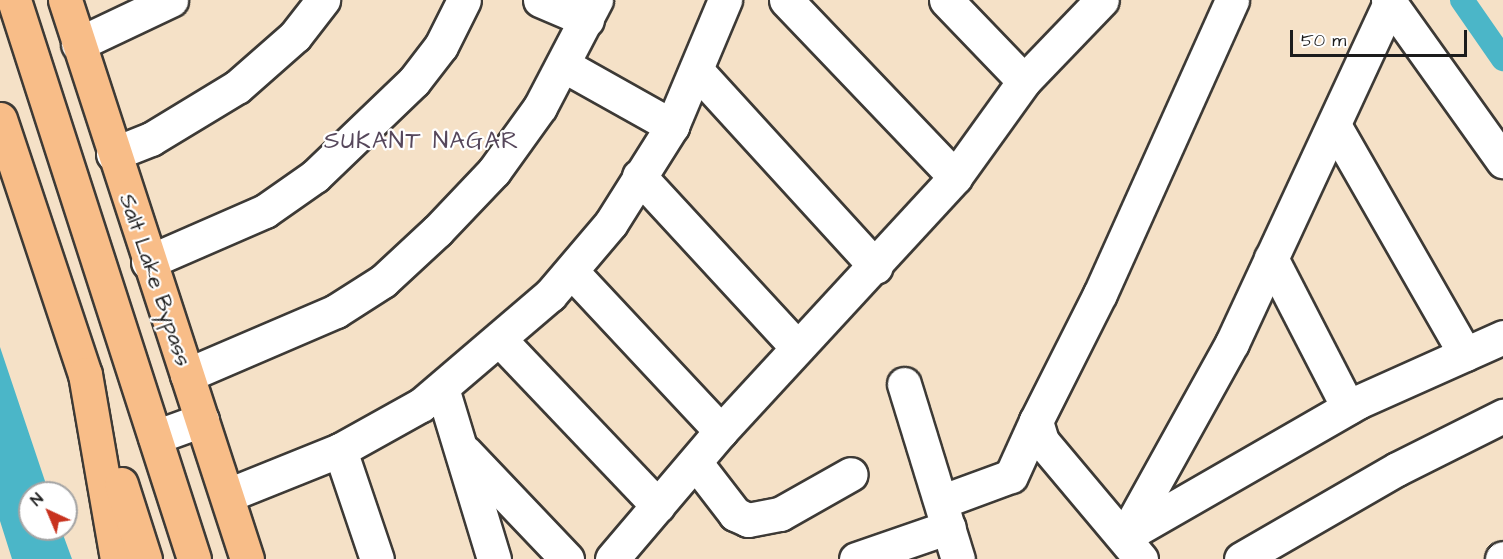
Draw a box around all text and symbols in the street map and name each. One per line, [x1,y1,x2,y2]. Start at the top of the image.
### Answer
scale bar [1293,18,1470,56]
text: 50 m [1301,28,1346,53]
district label: SUKANT NAGAR [324,128,520,156]
street label: Salt Lake Bypass [113,190,197,370]
north arrow [18,481,78,541]
text: N [26,488,48,511]

